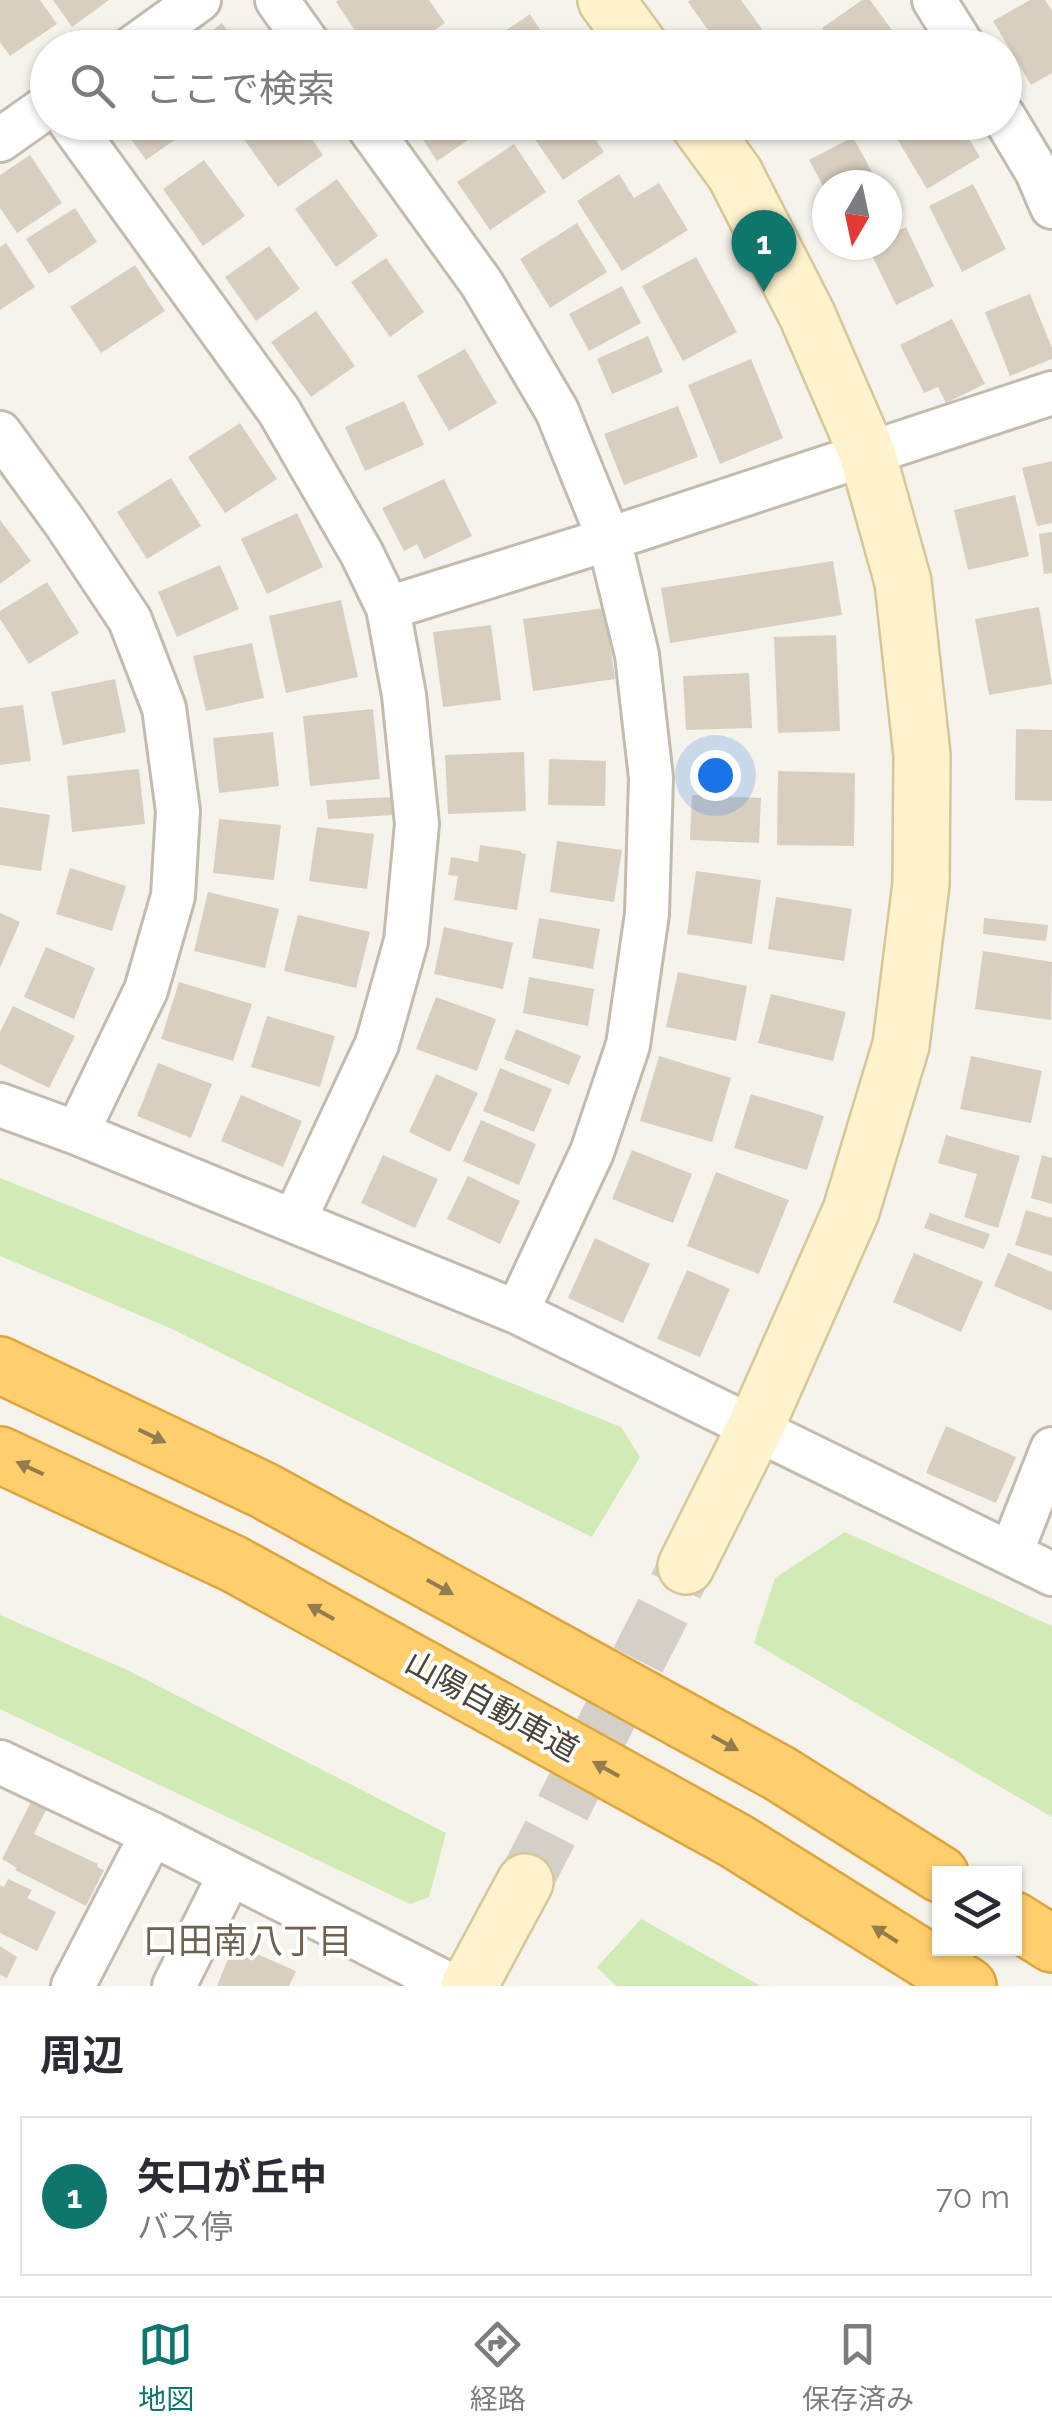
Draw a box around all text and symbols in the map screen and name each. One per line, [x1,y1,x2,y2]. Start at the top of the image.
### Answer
search box [30,30,1022,140]
icon: search [65,58,120,113]
text: ここで検索 [145,66,335,111]
north arrow [812,170,902,260]
pin: 1 [732,210,796,292]
your location [690,750,741,801]
one-way arrow [137,1427,166,1444]
one-way arrow [15,1460,44,1476]
one-way arrow [425,1578,454,1595]
one-way arrow [307,1603,335,1621]
street label: 山陽自動車道 [399,1643,585,1768]
one-way arrow [710,1734,739,1751]
one-way arrow [591,1760,620,1777]
map controls [932,1866,1022,1956]
button: layers [932,1866,1022,1956]
district label: 口田南八丁目 [143,1920,353,1961]
one-way arrow [871,1926,899,1943]
text: 周辺 [40,2031,124,2080]
text: 矢口が丘中 [137,2154,327,2199]
text: 1 [67,2178,82,2215]
text: 70 m [936,2178,1010,2215]
text: バス停 [137,2208,233,2245]
tab: 地図 [138,2317,194,2417]
tab: 経路 [470,2317,526,2417]
tab: 保存済み [802,2317,914,2417]

